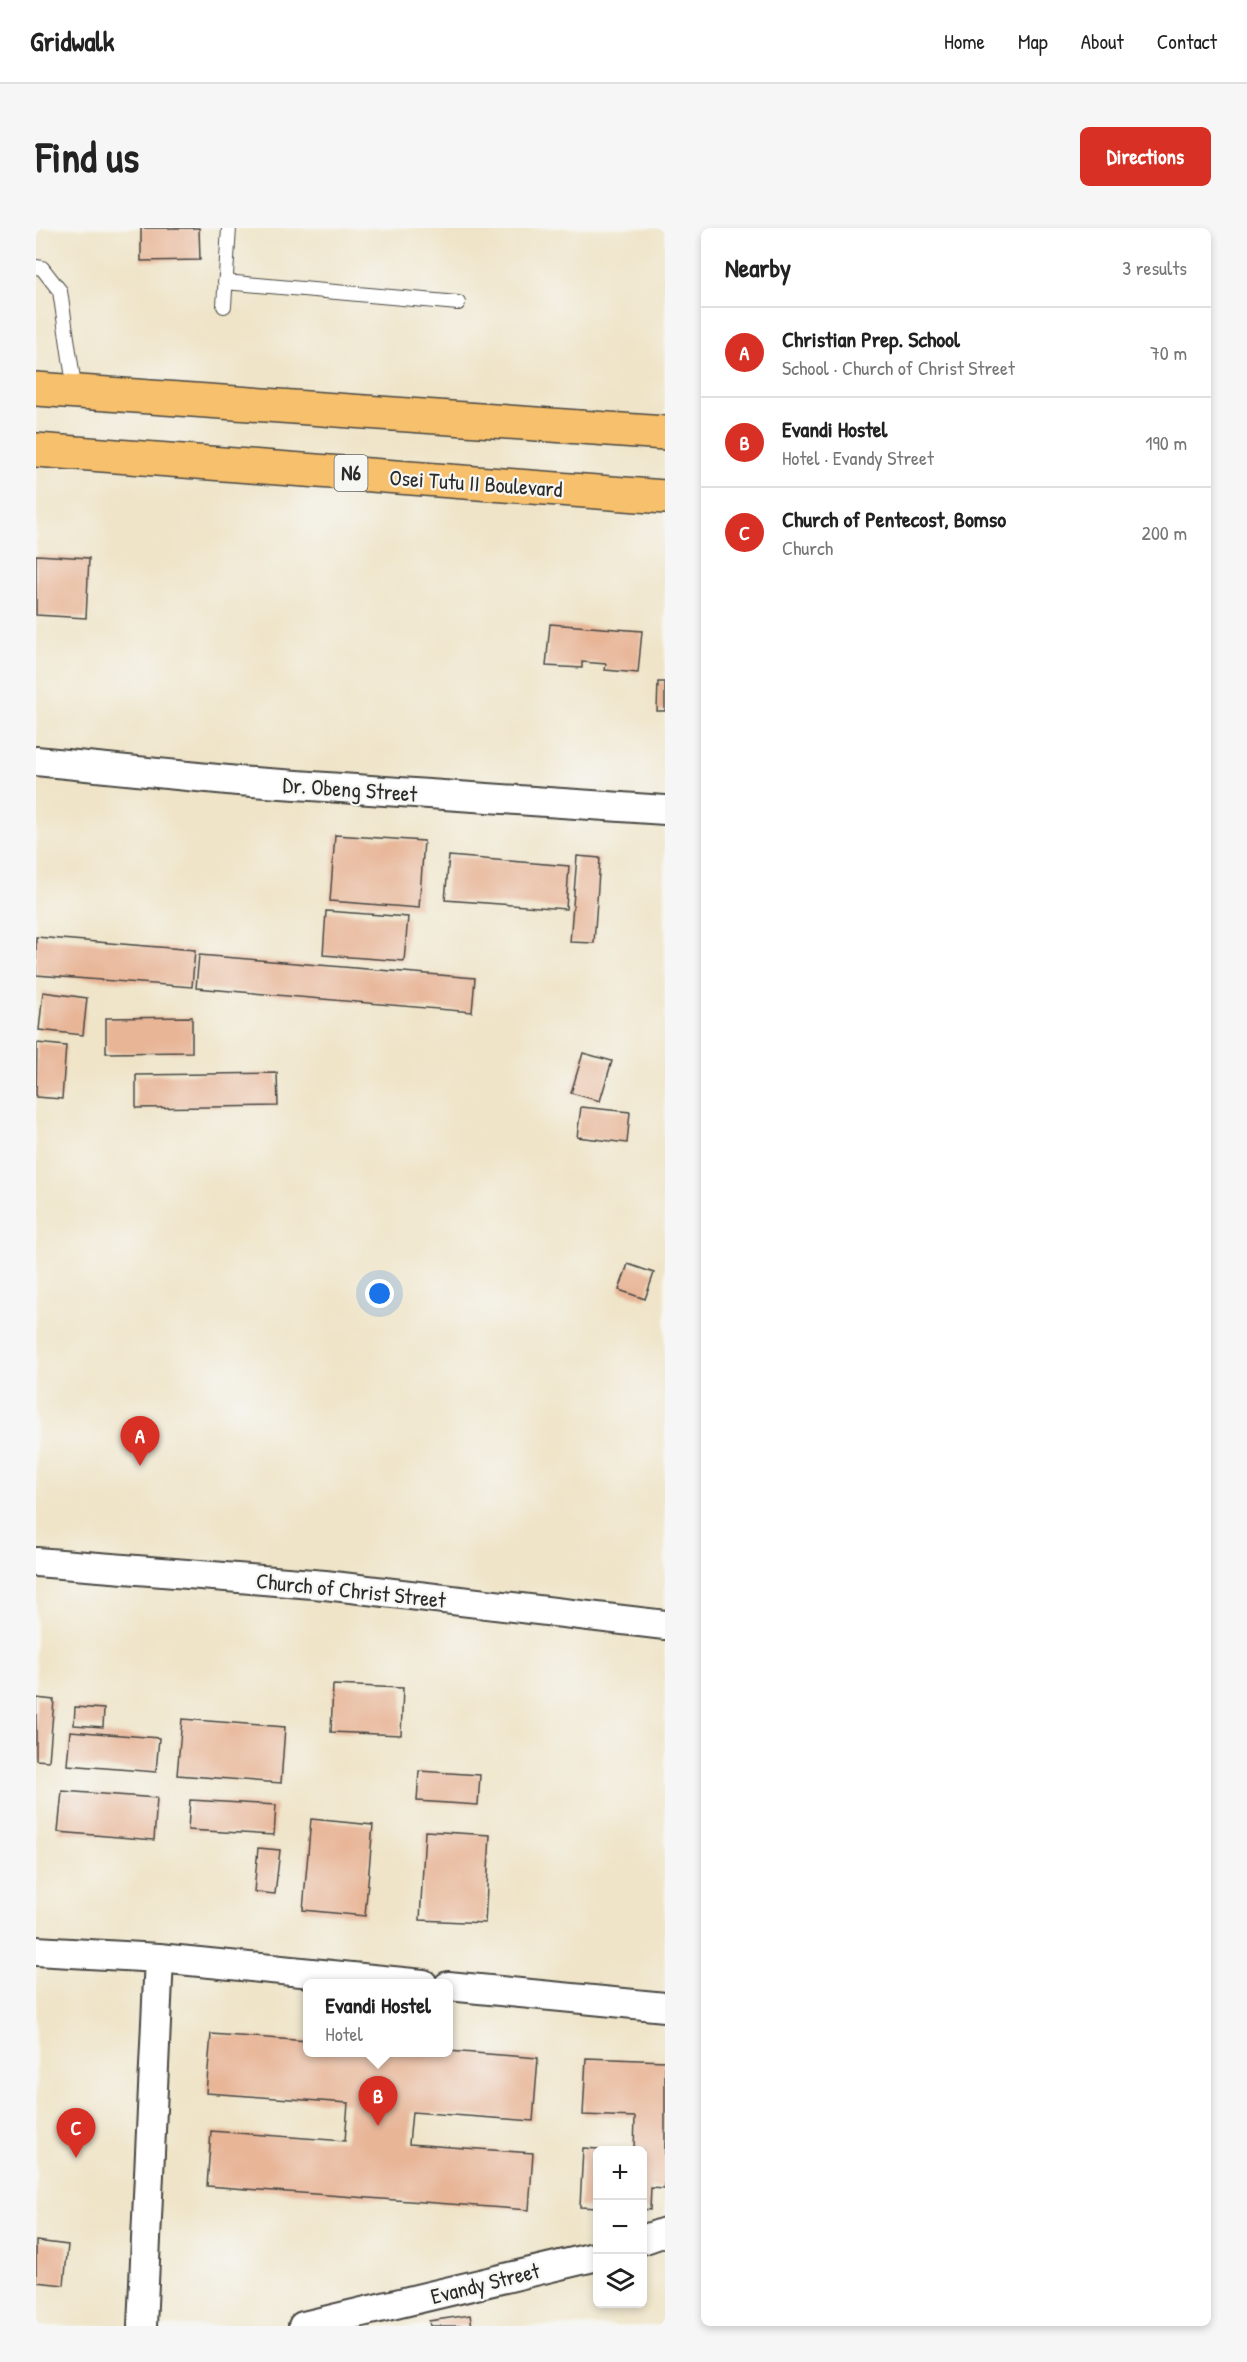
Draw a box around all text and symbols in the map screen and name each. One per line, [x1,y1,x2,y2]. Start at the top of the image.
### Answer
text: Gridwalk [30,22,114,60]
text: Home [944,27,985,56]
text: Map [1018,27,1048,56]
text: About [1081,27,1124,56]
text: Contact [1157,27,1217,56]
button: Directions [1080,127,1211,186]
text: Find us [36,128,139,185]
text: Nearby [725,250,791,285]
text: 3 results [1122,254,1187,281]
text: Christian Prep. School [782,324,960,354]
text: A [740,339,749,366]
text: 70 m [1150,339,1187,366]
text: School · Church of Christ Street [782,354,1015,381]
text: Evandi Hostel [782,414,887,444]
text: B [739,429,750,456]
text: 190 m [1145,429,1187,456]
text: Hotel · Evandy Street [782,444,934,471]
road number: N6 [334,455,368,491]
street label: Osei Tutu II Boulevard [389,462,564,504]
text: Church of Pentecost, Bomso [782,504,1006,534]
text: C [739,519,750,546]
text: 200 m [1142,519,1187,546]
text: Church [782,534,833,561]
street label: Dr. Obeng Street [282,769,419,809]
your location [365,1279,394,1308]
pin: A [120,1416,160,1466]
street label: Church of Christ Street [255,1565,448,1615]
popup [303,1979,453,2057]
text: Evandi Hostel [325,1990,431,2020]
text: Hotel [325,2020,363,2047]
pin: B [358,2076,398,2126]
pin: C [56,2108,96,2158]
map controls [593,2146,647,2308]
button: + [593,2146,647,2200]
button: − [593,2200,647,2254]
button: layers [593,2254,647,2308]
street label: Evandy Street [427,2255,543,2311]

